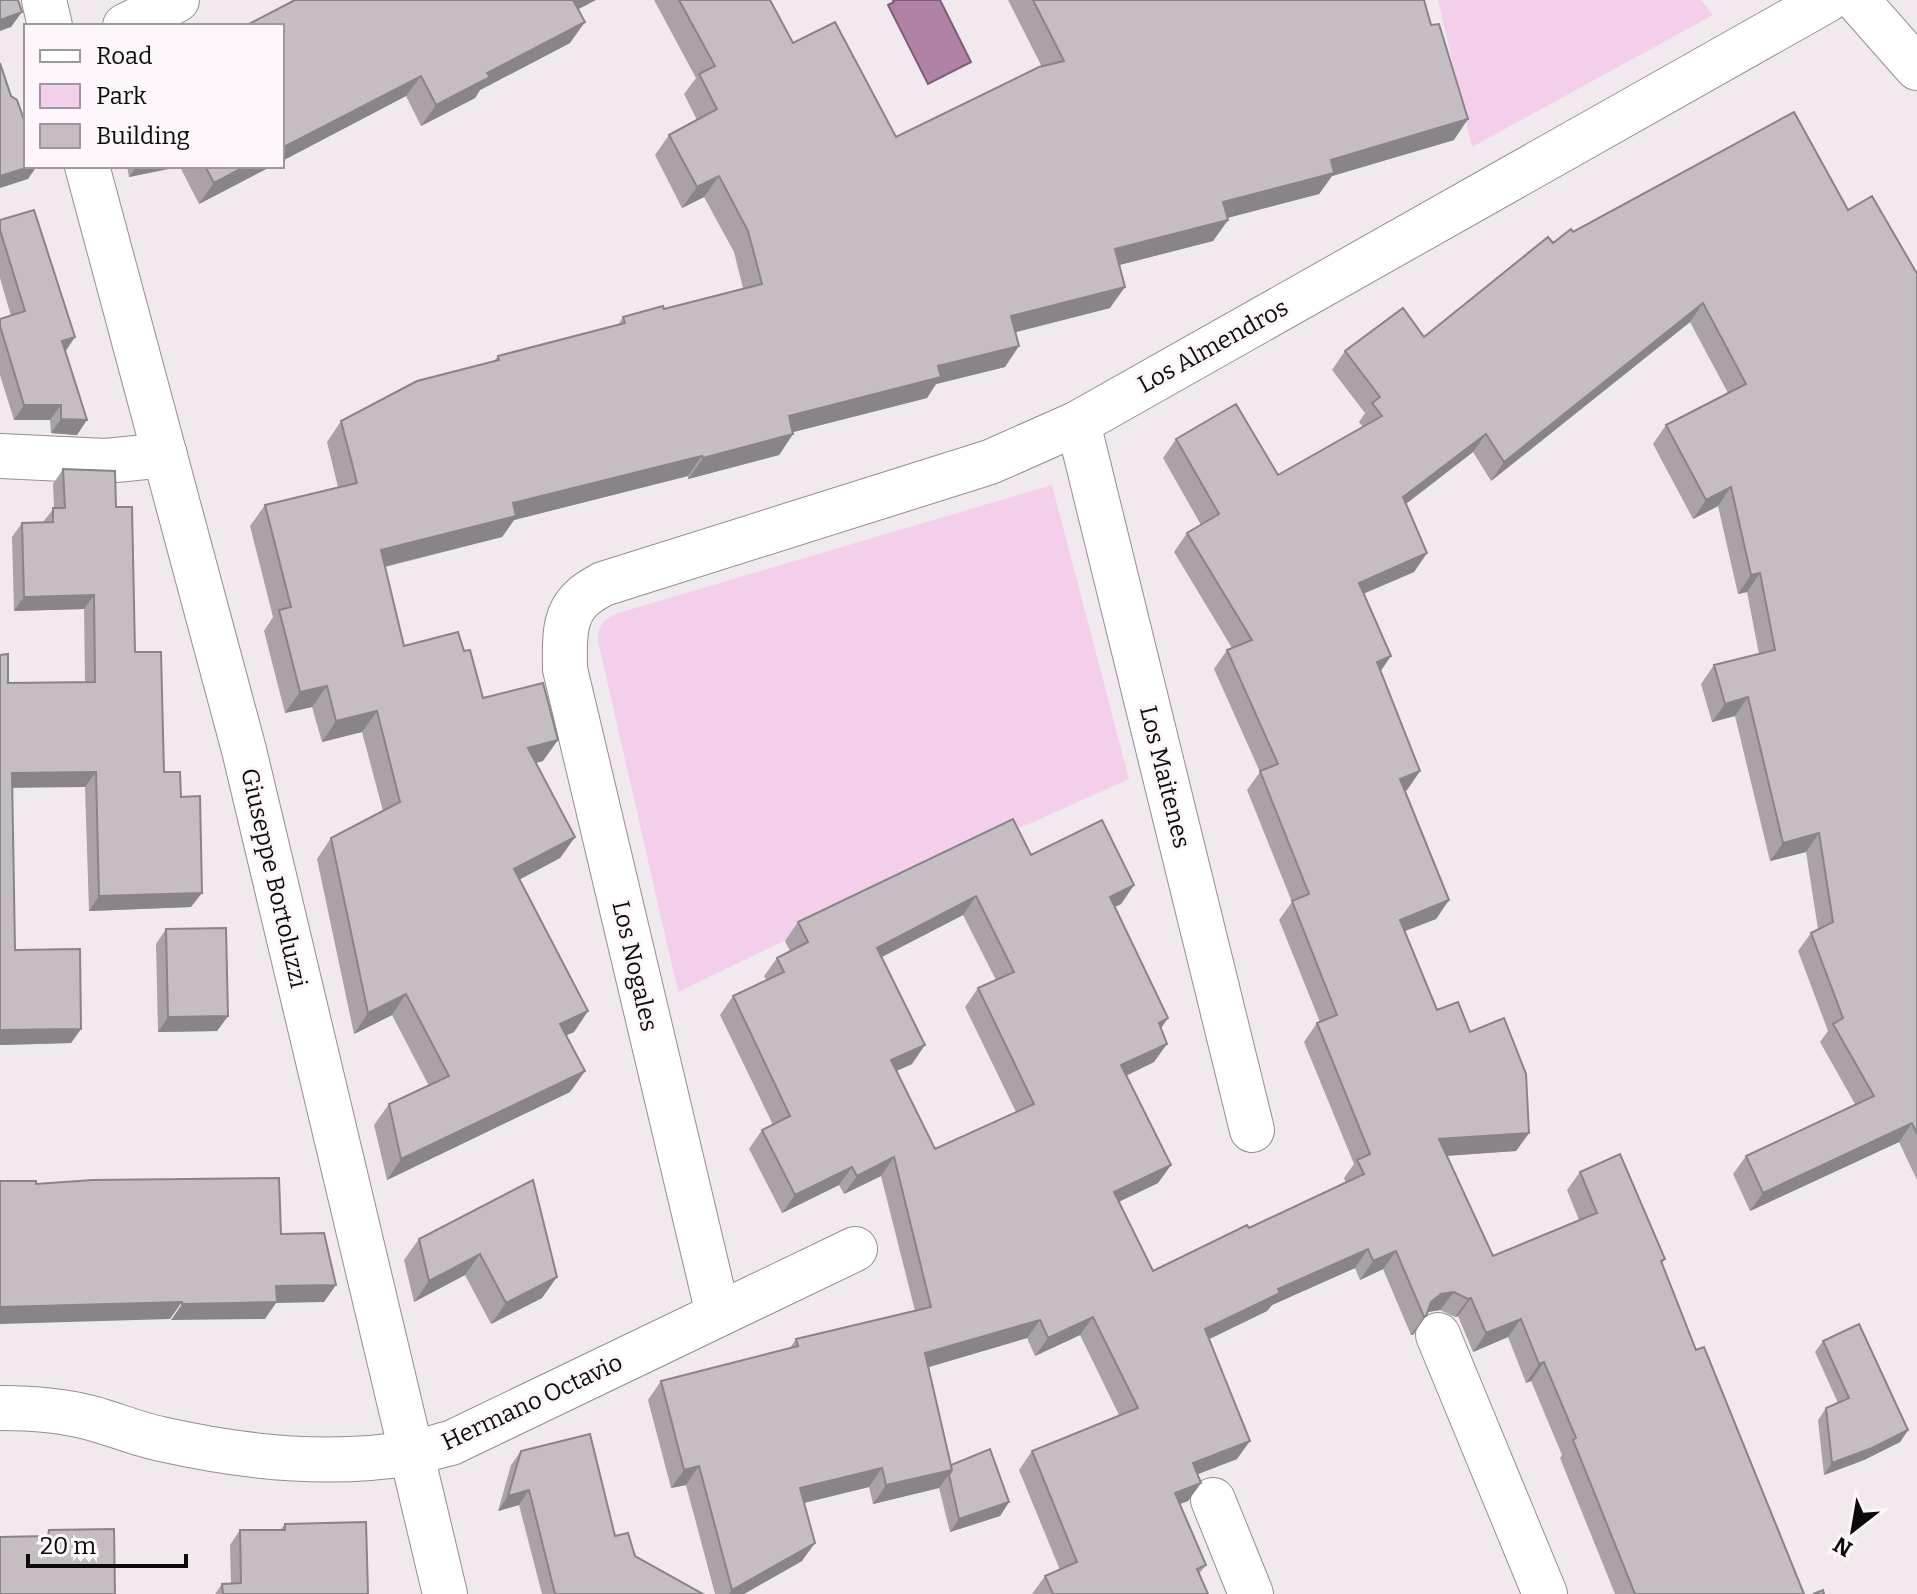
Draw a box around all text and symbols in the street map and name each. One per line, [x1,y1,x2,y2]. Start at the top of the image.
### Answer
legend [24,24,284,168]
text: Road [96,42,152,70]
text: Park [96,82,147,110]
text: Building [96,122,190,150]
street label: Los Almendros [1133,293,1293,399]
street label: Los Maitenes [1134,703,1196,851]
street label: Giuseppe Bortoluzzi [235,766,313,990]
street label: Los Nogales [606,898,664,1034]
street label: Hermano Octavio [437,1348,627,1456]
north arrow [1813,1490,1893,1570]
scale bar [28,1518,186,1568]
text: N [1829,1531,1857,1563]
text: 20 m [40,1532,96,1560]

